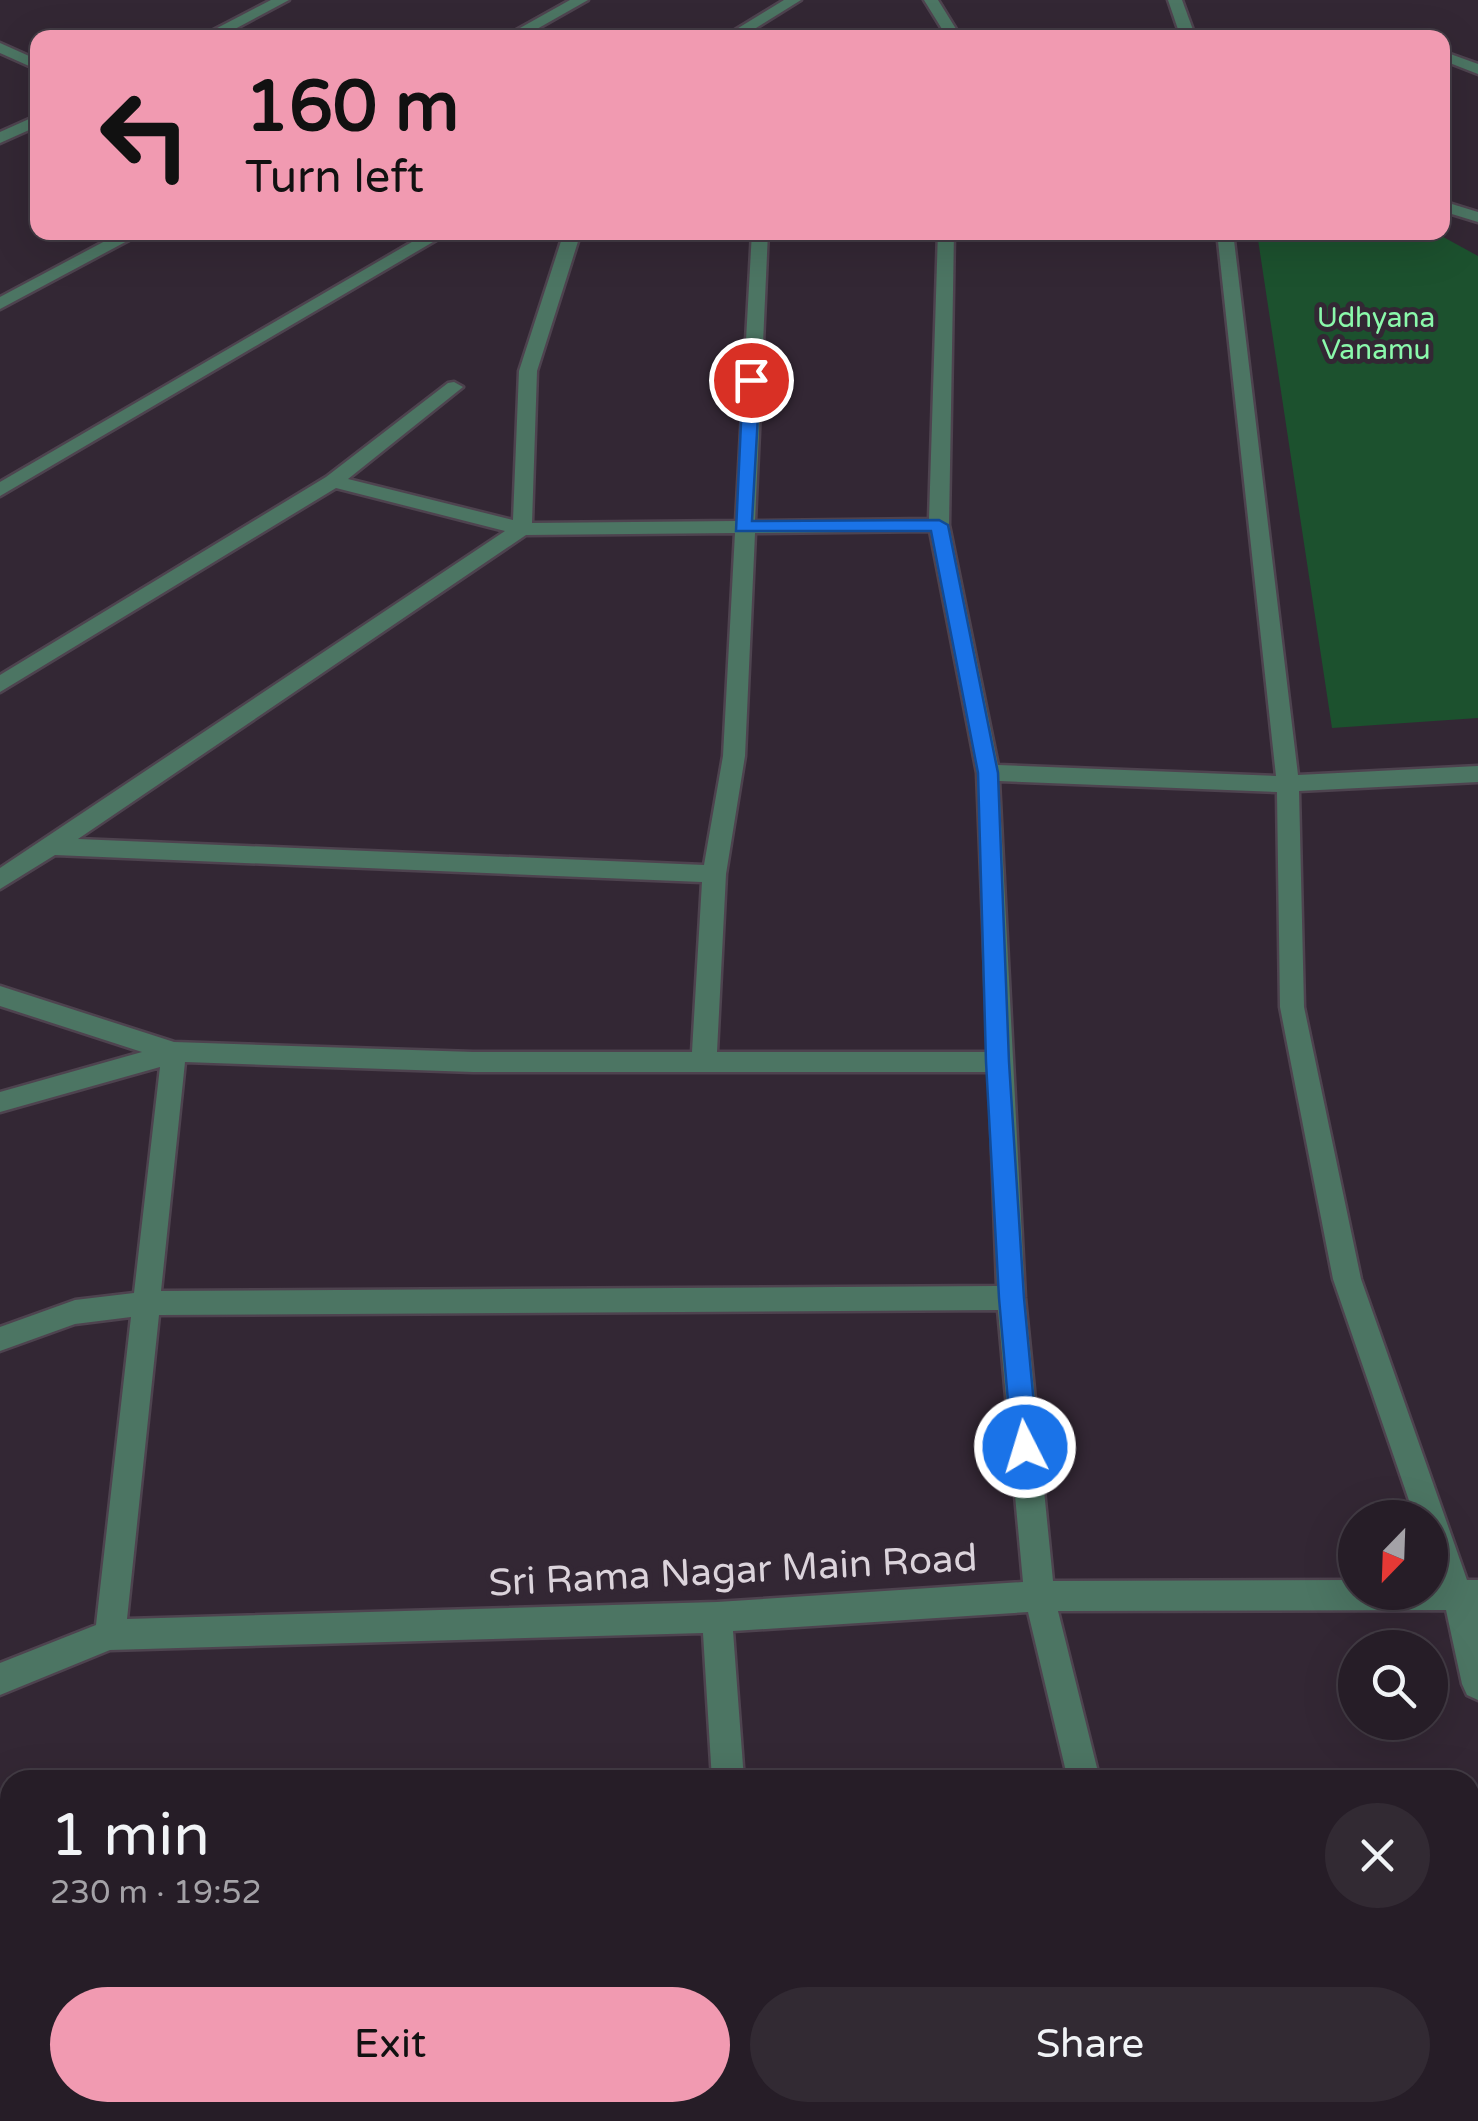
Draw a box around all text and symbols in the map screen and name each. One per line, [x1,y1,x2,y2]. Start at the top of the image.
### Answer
text: 160 m [245,66,459,150]
icon: left [80,70,210,200]
text: Turn left [245,151,424,205]
park label: Udhyana Vanamu [1317,301,1435,367]
pin [709,338,794,423]
icon: arrive [724,353,779,408]
position arrow [973,1395,1077,1499]
north arrow [1338,1500,1448,1610]
map controls [1338,1500,1448,1740]
street label: Sri Rama Nagar Main Road [488,1535,978,1607]
button: search [1338,1630,1448,1740]
text: 1 min [50,1800,210,1872]
button: close [1325,1803,1430,1908]
text: 230 m · 19:52 [50,1874,262,1912]
button: Exit [50,1987,730,2102]
button: Share [750,1987,1430,2102]

